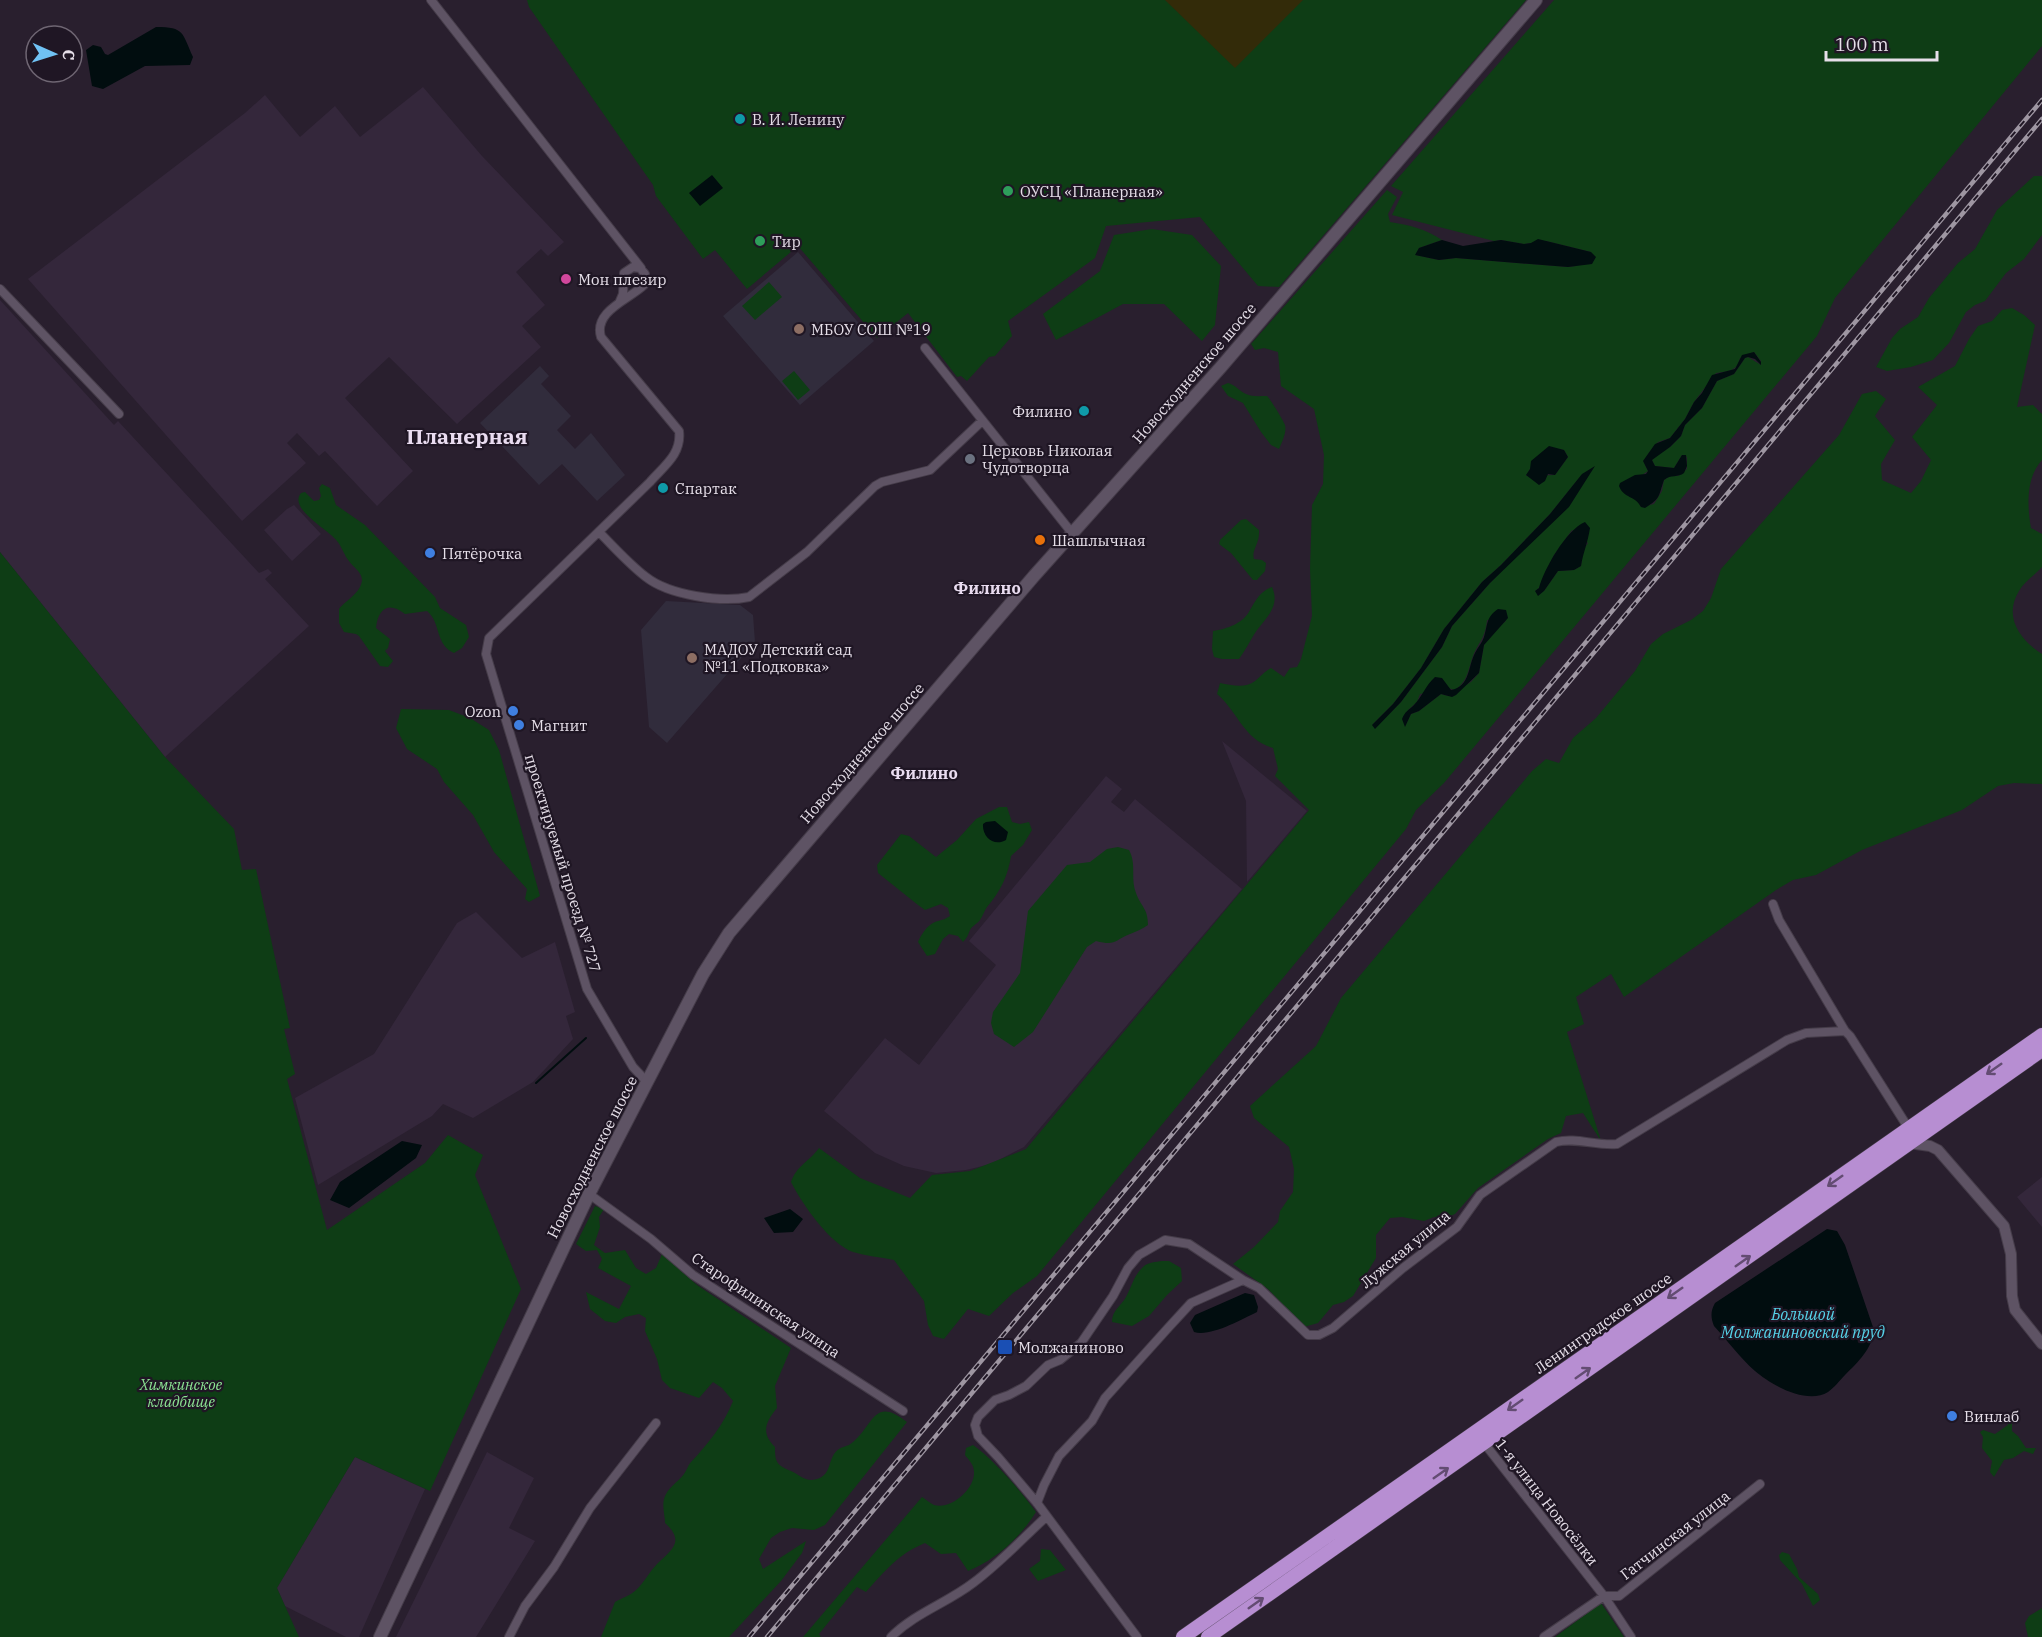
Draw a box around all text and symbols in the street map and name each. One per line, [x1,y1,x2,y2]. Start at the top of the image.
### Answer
north arrow [24,24,84,84]
scale bar [1826,24,1937,62]
text: 100 m [1835,33,1889,56]
text: С [59,49,79,61]
place label: В. И. Ленину [752,110,844,129]
marker: В. И. Ленину [733,112,747,126]
place label: ОУСЦ «Планерная» [1020,182,1163,201]
marker: ОУСЦ «Планерная» [1001,184,1015,198]
place label: Тир [772,232,801,251]
marker: Тир [753,234,767,248]
place label: Мон плезир [578,270,667,289]
marker: Мон плезир [559,272,573,286]
street label: Новосходненское шоссе [1128,299,1260,447]
place label: МБОУ СОШ №19 [811,320,931,339]
marker: МБОУ СОШ №19 [792,322,806,336]
place label: Филино [1012,402,1072,421]
marker: Филино [1077,404,1091,418]
district label: Планерная [406,422,528,450]
place label: Церковь Николая Чудотворца [982,441,1112,477]
marker: Церковь Николая Чудотворца [963,452,977,466]
place label: Спартак [675,479,737,498]
marker: Спартак [656,481,670,495]
place label: Шашлычная [1052,531,1146,550]
marker: Шашлычная [1033,533,1047,547]
place label: Пятёрочка [442,544,522,563]
marker: Пятёрочка [423,546,437,560]
district label: Филино [953,578,1021,598]
place label: МАДОУ Детский сад №11 «Подковка» [704,640,852,676]
marker: МАДОУ Детский сад №11 «Подковка» [685,651,699,665]
street label: Новосходненское шоссе [796,679,928,827]
place label: Ozon [465,702,501,721]
marker: Ozon [506,704,520,718]
place label: Магнит [531,716,587,735]
marker: Магнит [512,718,526,732]
street label: проектируемый проезд № 727 [521,752,605,974]
district label: Филино [890,763,958,783]
one-way arrow [1987,1063,2003,1075]
street label: Новосходненское шоссе [543,1073,641,1241]
one-way arrow [1827,1175,1843,1187]
street label: Лужская улица [1356,1206,1454,1292]
street label: Старофилинская улица [688,1248,844,1362]
one-way arrow [1734,1255,1750,1267]
street label: Ленинградское шоссе [1531,1268,1675,1378]
one-way arrow [1667,1287,1683,1299]
water label: Большой Молжаниновский пруд [1720,1304,1885,1342]
marker: Молжаниново [996,1338,1014,1356]
place label: Молжаниново [1018,1338,1124,1357]
one-way arrow [1575,1367,1591,1379]
park label: Химкинское кладбище [139,1375,223,1411]
one-way arrow [1507,1399,1524,1411]
place label: Винлаб [1964,1407,2019,1426]
marker: Винлаб [1945,1409,1959,1423]
street label: 1-я улица Новосёлки [1492,1435,1602,1569]
one-way arrow [1432,1467,1448,1479]
street label: Гатчинская улица [1616,1486,1734,1584]
one-way arrow [1247,1597,1263,1609]

